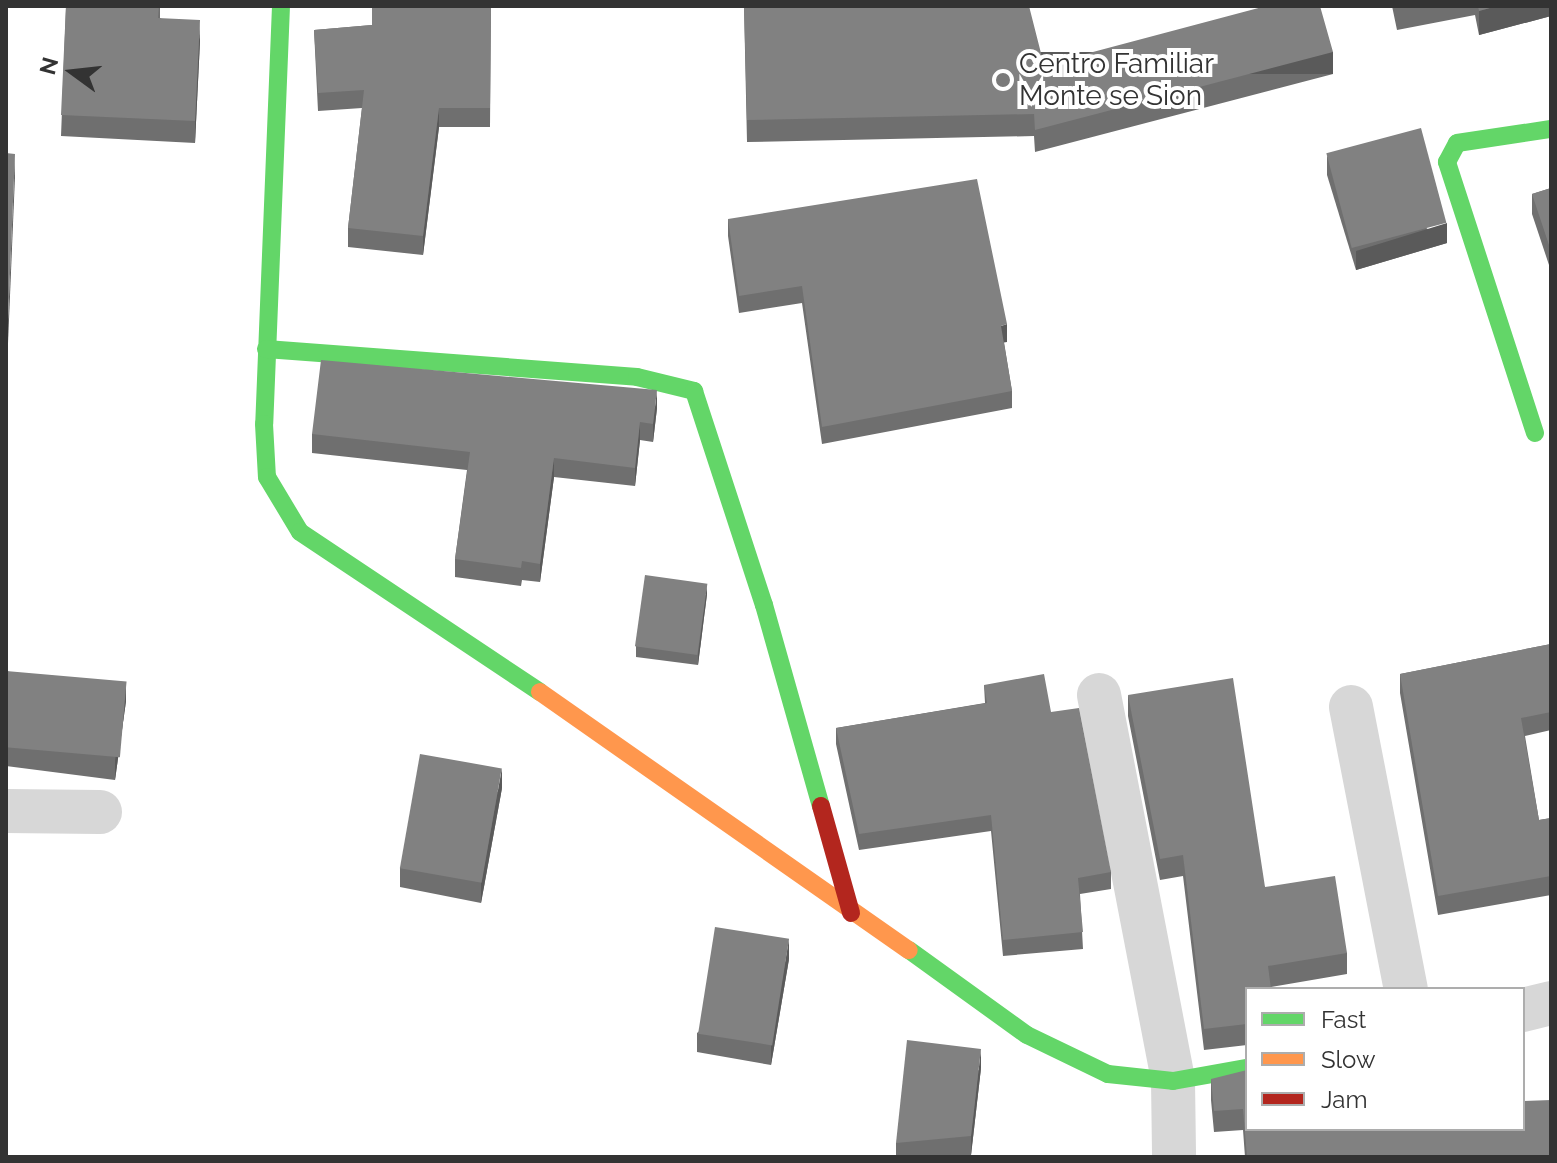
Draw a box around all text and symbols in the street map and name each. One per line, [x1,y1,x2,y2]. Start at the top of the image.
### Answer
north arrow [32,32,112,112]
place label: Centro Familiar Monte se Sion [1019,47,1214,113]
text: N [34,54,64,77]
marker: Centro Familiar Monte se Sion [994,71,1012,89]
legend [1245,987,1525,1131]
text: Fast [1321,1005,1366,1034]
text: Slow [1321,1045,1375,1074]
text: Jam [1321,1085,1367,1114]

